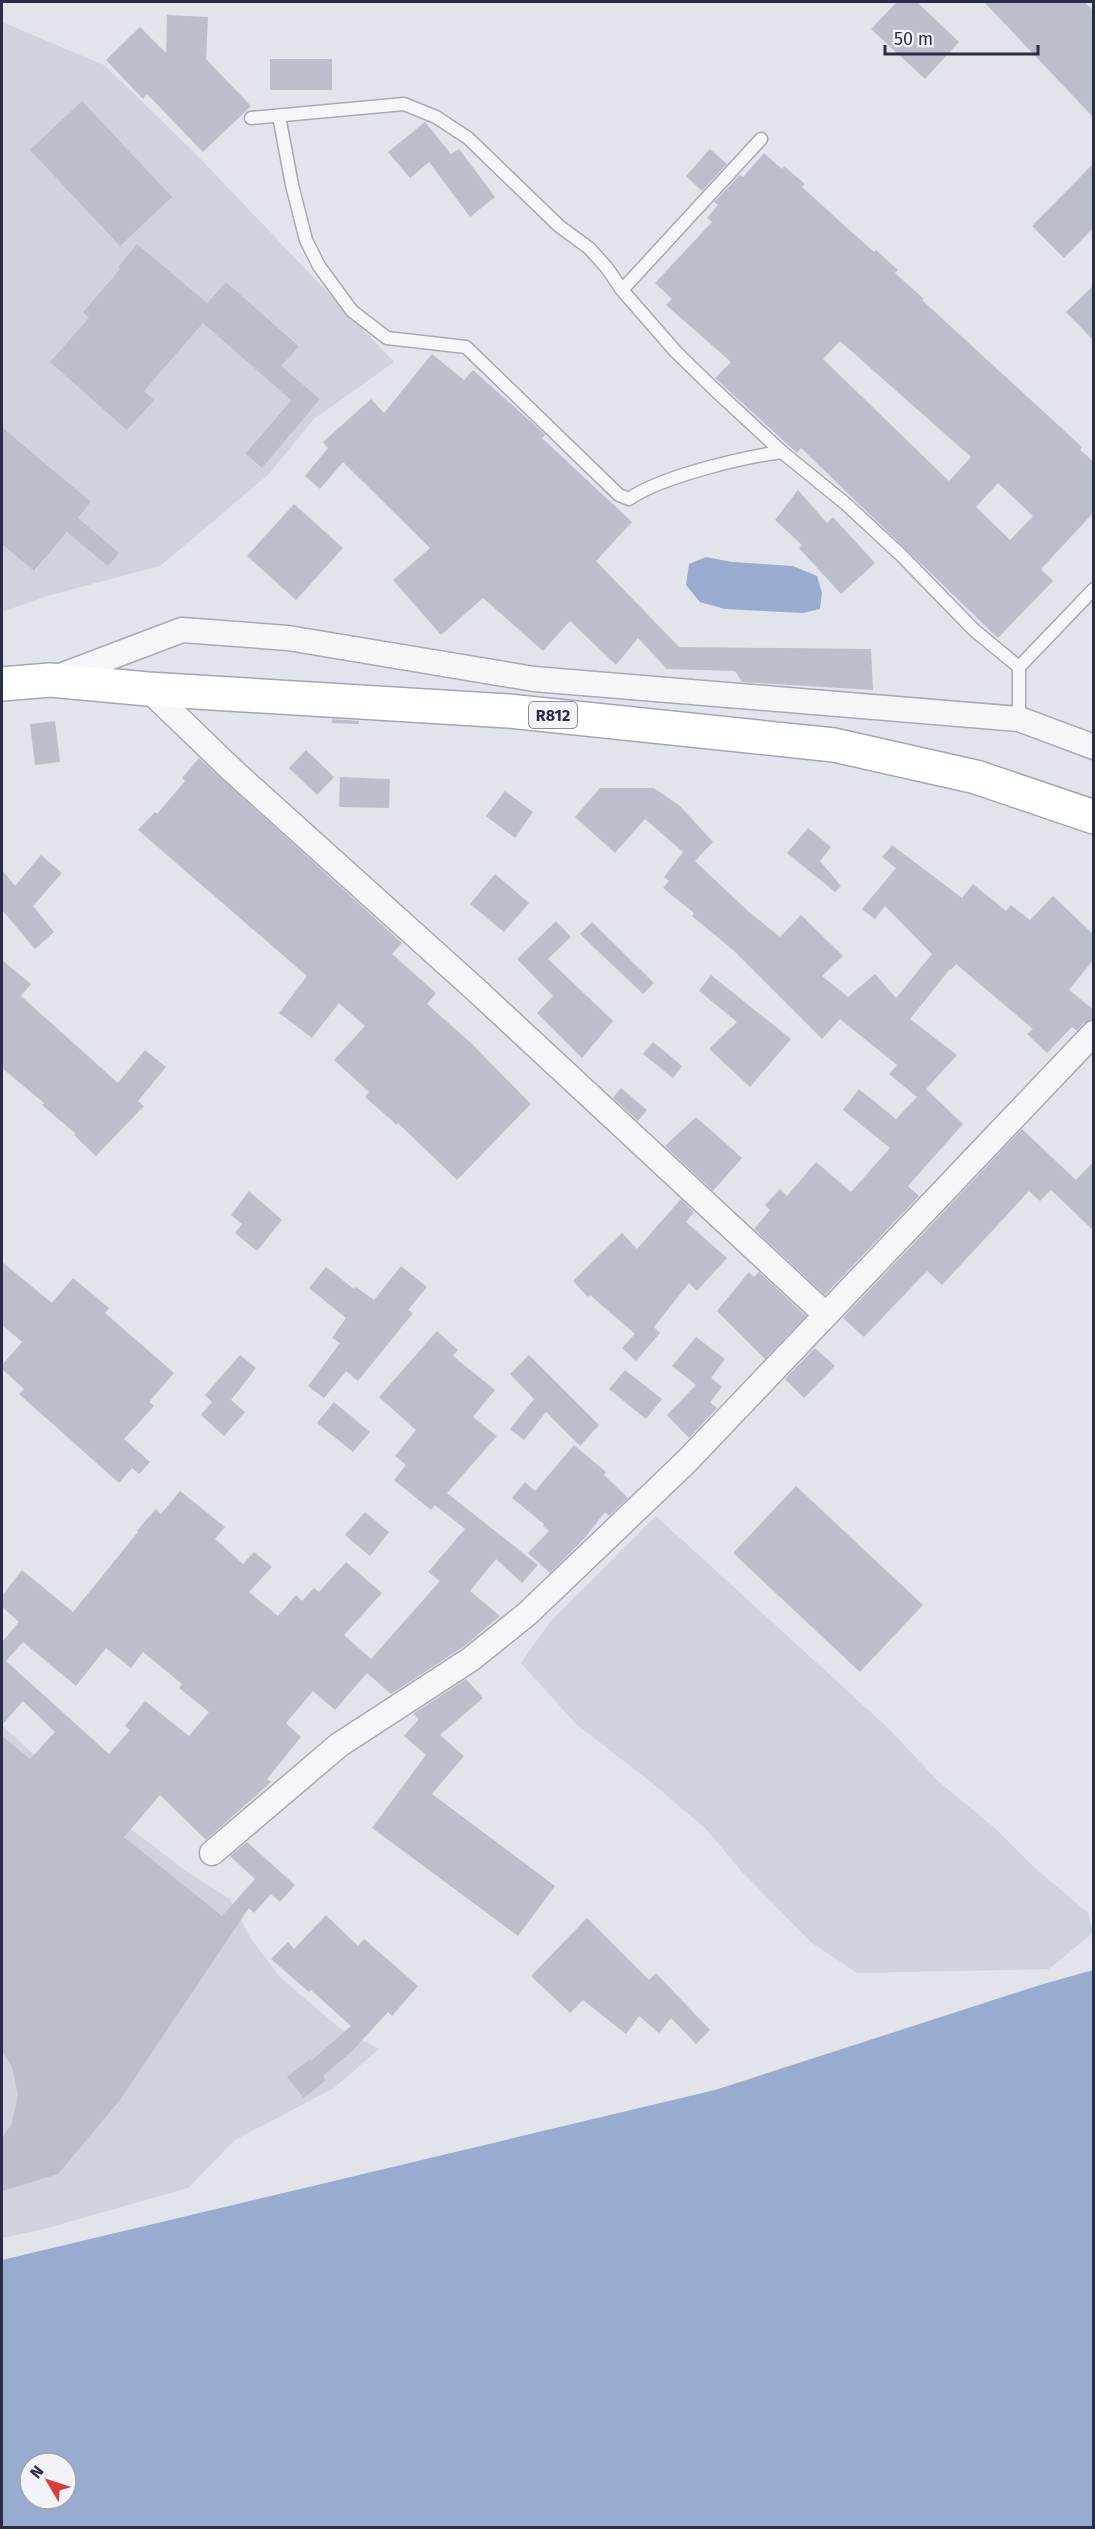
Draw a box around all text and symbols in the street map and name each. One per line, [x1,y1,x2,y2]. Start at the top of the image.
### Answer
scale bar [885,18,1038,56]
text: 50 m [894,28,933,50]
road number: R812 [529,702,577,728]
north arrow [18,2451,78,2511]
text: N [26,2462,47,2482]

